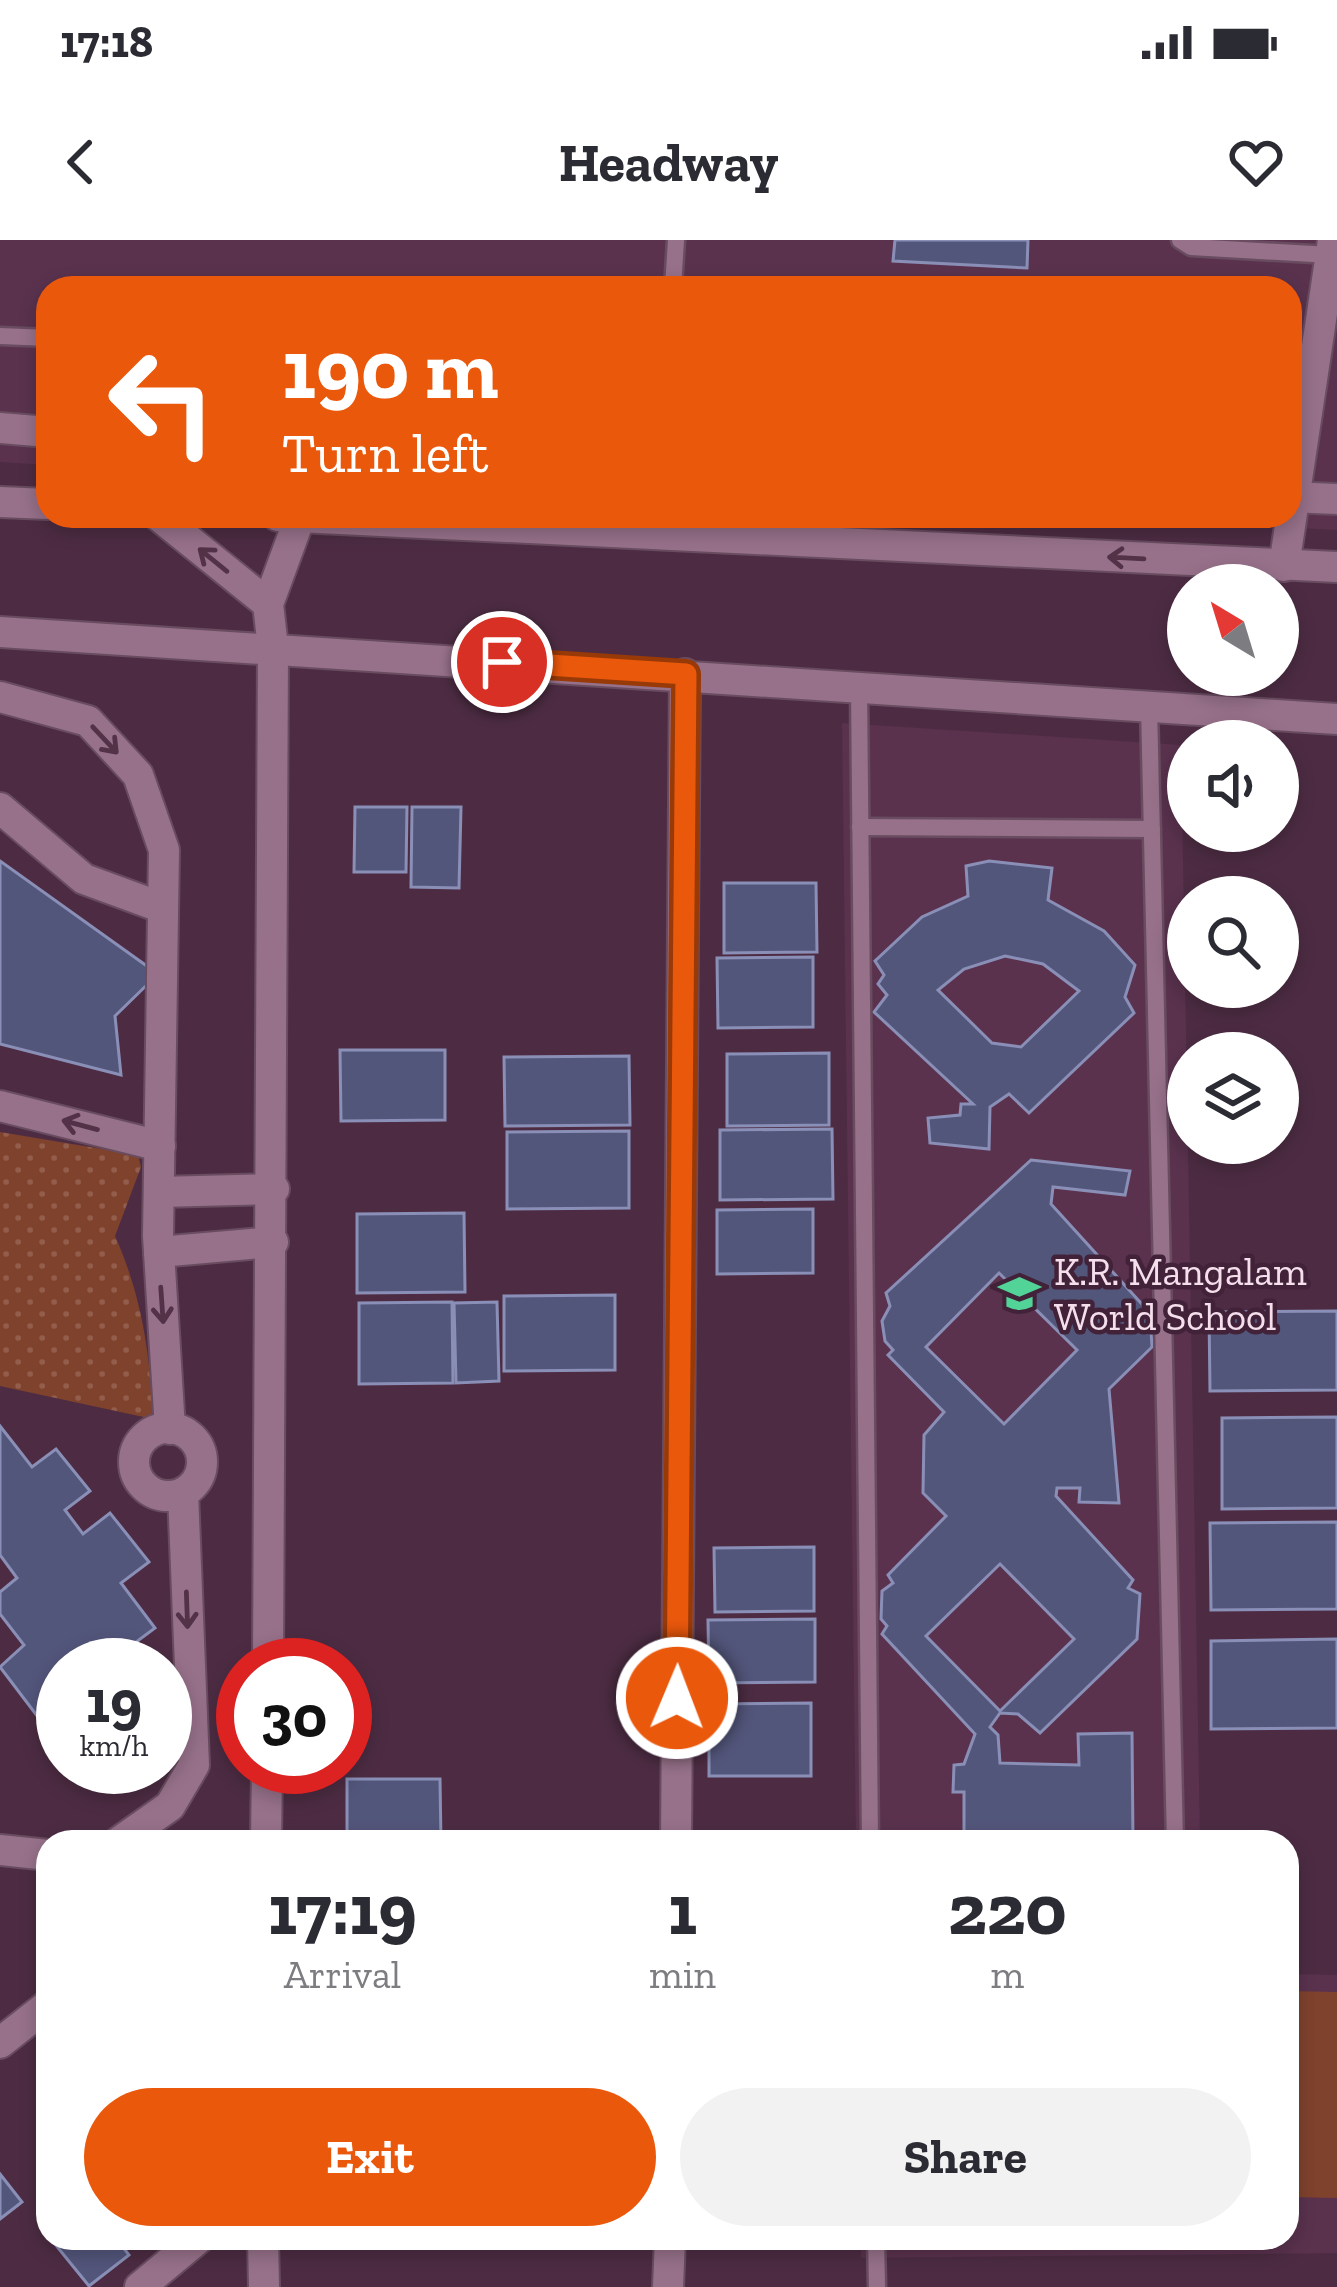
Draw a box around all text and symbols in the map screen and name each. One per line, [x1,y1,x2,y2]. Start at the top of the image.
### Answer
text: 17:18 [60,15,153,69]
icon: back [48,129,114,195]
icon: heart [1223,129,1289,195]
text: Headway [559,130,778,195]
text: 190 m [282,319,499,420]
icon: left [84,324,240,480]
text: Turn left [282,421,489,486]
one-way arrow [1107,546,1146,569]
one-way arrow [198,547,230,574]
north arrow [1167,564,1299,696]
map controls [1167,564,1299,1164]
pin [451,611,553,713]
icon: arrive [469,629,535,695]
button: sound [1167,720,1299,852]
one-way arrow [91,724,119,754]
button: search [1167,876,1299,1008]
button: layers [1167,1032,1299,1164]
one-way arrow [62,1113,100,1135]
place label: K.R. Mangalam World School [1054,1248,1307,1340]
school or university icon: K.R. Mangalam World School [997,1270,1043,1316]
one-way arrow [151,1285,174,1324]
one-way arrow [176,1590,199,1629]
position arrow [614,1635,740,1761]
speed limit sign: 30 [216,1638,372,1794]
text: 19 [86,1665,142,1737]
text: km/h [80,1728,148,1764]
text: 17:19 [268,1866,417,1952]
text: 1 [668,1866,697,1952]
text: 220 [948,1866,1067,1952]
text: Arrival [284,1951,401,1998]
text: min [649,1951,716,1998]
text: m [991,1951,1024,1998]
button: Exit [84,2088,656,2226]
button: Share [680,2088,1251,2226]

